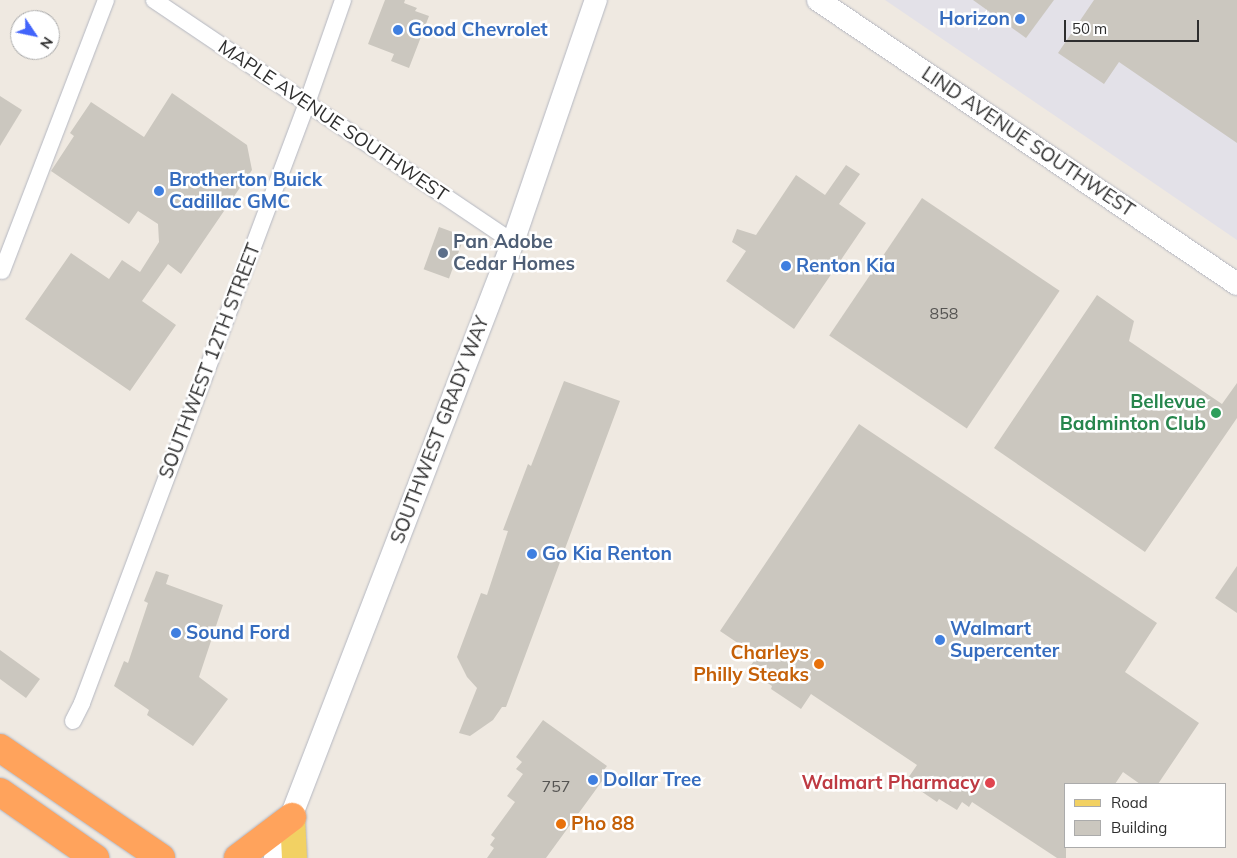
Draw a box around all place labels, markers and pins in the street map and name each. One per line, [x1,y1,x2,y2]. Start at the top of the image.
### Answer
place label: Horizon [939,8,1010,30]
marker: Horizon [1014,13,1026,25]
place label: Good Chevrolet [408,19,548,41]
marker: Good Chevrolet [392,24,404,36]
place label: Brotherton Buick Cadillac GMC [169,169,322,213]
marker: Brotherton Buick Cadillac GMC [153,185,165,197]
place label: Pan Adobe Cedar Homes [453,231,575,275]
marker: Pan Adobe Cedar Homes [437,247,449,259]
place label: Renton Kia [796,255,895,277]
marker: Renton Kia [780,260,792,272]
place label: Bellevue Badminton Club [1060,391,1206,435]
marker: Bellevue Badminton Club [1210,407,1222,419]
place label: Go Kia Renton [542,543,672,565]
marker: Go Kia Renton [526,548,538,560]
place label: Walmart Supercenter [950,618,1059,662]
place label: Sound Ford [186,622,290,644]
marker: Sound Ford [170,627,182,639]
marker: Walmart Supercenter [934,634,946,646]
place label: Charleys Philly Steaks [693,642,809,686]
marker: Charleys Philly Steaks [813,658,825,670]
place label: Dollar Tree [603,769,702,791]
place label: Walmart Pharmacy [802,772,980,794]
marker: Dollar Tree [587,774,599,786]
marker: Walmart Pharmacy [984,777,996,789]
place label: Pho 88 [571,813,634,835]
marker: Pho 88 [555,818,567,830]

